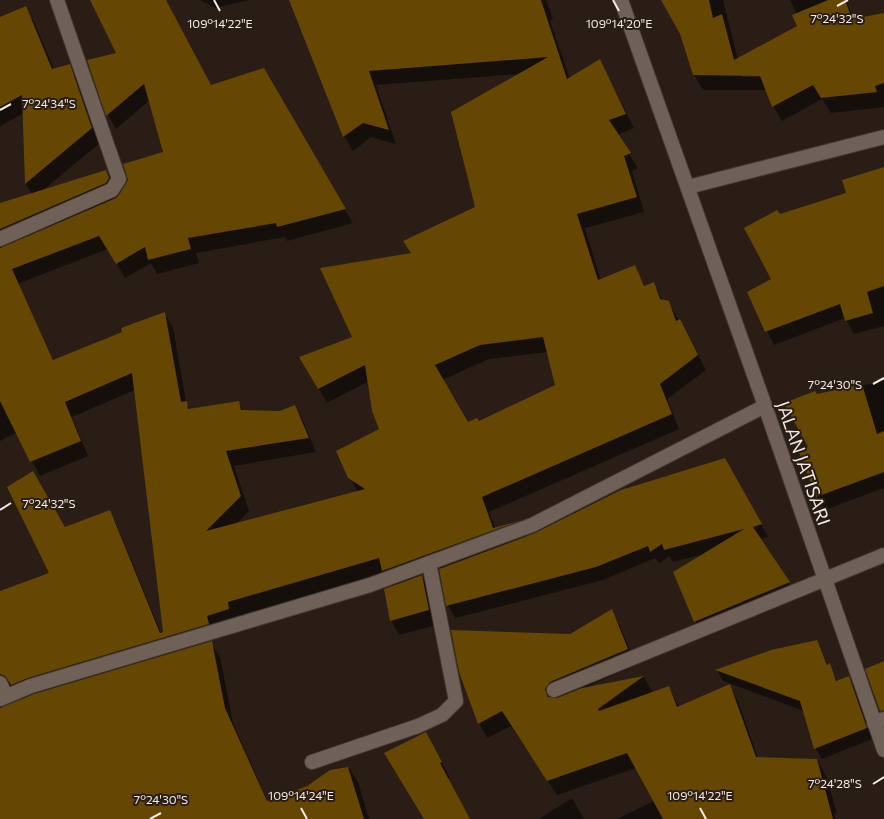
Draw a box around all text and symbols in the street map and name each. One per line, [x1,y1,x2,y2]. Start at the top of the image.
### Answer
text: 7°24'32"S [810,11,864,25]
text: 109°14'22"E [187,16,253,30]
text: 109°14'20"E [586,16,652,30]
text: 7°24'34"S [22,96,76,110]
text: 7°24'30"S [808,377,862,391]
street label: JALAN JATISARI [772,398,836,528]
text: 7°24'32"S [22,496,76,510]
text: 7°24'28"S [808,776,862,790]
text: 109°14'24"E [268,788,334,802]
text: 109°14'22"E [667,788,733,802]
text: 7°24'30"S [134,792,188,806]

